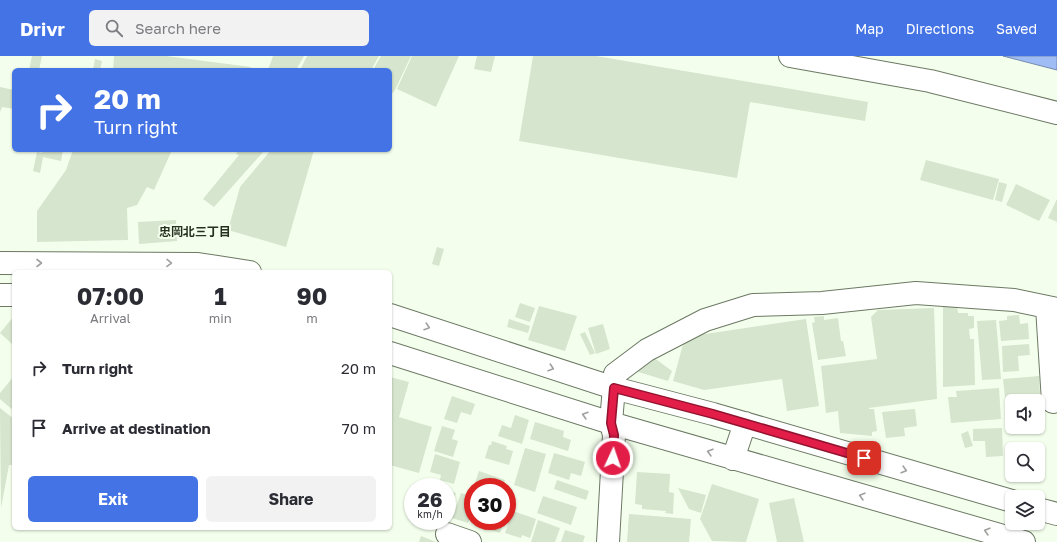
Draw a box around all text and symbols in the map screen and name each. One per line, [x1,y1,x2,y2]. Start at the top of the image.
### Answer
search box [89,10,369,46]
text: Drivr [20,17,65,40]
icon: search [103,17,125,39]
text: Search here [135,19,221,37]
text: Map [855,20,884,37]
text: Directions [906,20,974,37]
text: Saved [996,20,1037,37]
text: 20 m [94,82,161,115]
icon: right [28,84,80,136]
text: Turn right [94,116,178,138]
district label: 忠岡北三丁目 [159,224,231,239]
one-way arrow [36,259,42,267]
one-way arrow [166,259,172,267]
text: 07:00 [77,281,144,310]
text: 1 [214,281,227,310]
text: 90 [296,281,327,310]
text: Arrival [90,310,131,326]
text: min [209,310,232,326]
text: m [306,310,318,326]
one-way arrow [423,323,430,331]
icon: right [28,357,50,379]
text: Turn right [62,359,133,377]
text: 20 m [341,359,376,377]
one-way arrow [547,363,554,372]
map controls [1005,394,1045,530]
button: sound [1005,394,1045,434]
one-way arrow [582,411,589,419]
icon: arrive [28,417,50,439]
text: Arrive at destination [62,419,211,437]
text: 70 m [342,419,376,437]
position arrow [592,437,634,479]
pin [847,441,881,475]
button: search [1005,442,1045,482]
icon: arrive [853,447,875,469]
one-way arrow [707,448,714,457]
one-way arrow [900,465,907,474]
button: Exit [28,476,198,522]
button: Share [206,476,376,522]
speed limit sign: 30 [464,478,516,530]
text: 26 [418,487,442,511]
button: layers [1005,490,1045,530]
one-way arrow [858,492,865,501]
text: km/h [417,508,443,520]
one-way arrow [983,527,990,536]

